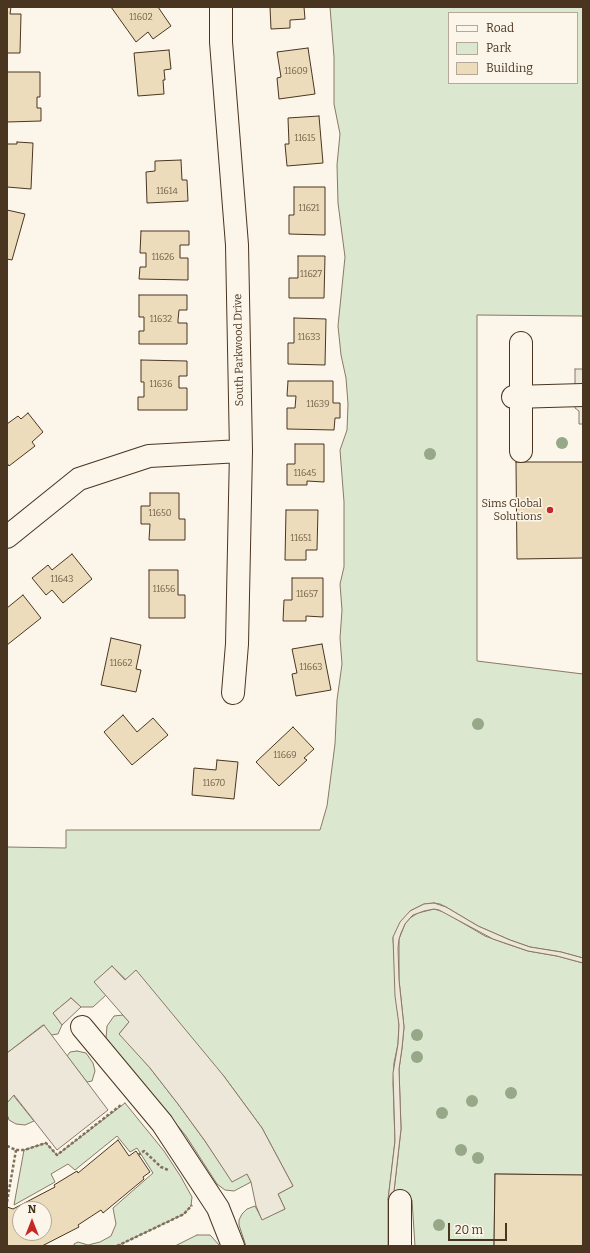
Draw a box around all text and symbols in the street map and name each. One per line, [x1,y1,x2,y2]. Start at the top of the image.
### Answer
house number: 11602 [129,12,153,22]
legend [448,12,578,84]
text: Road [486,21,514,35]
text: Park [486,41,511,55]
text: Building [486,61,533,75]
house number: 11609 [284,66,308,76]
house number: 11615 [295,133,315,143]
house number: 11614 [156,186,178,196]
house number: 11621 [298,203,320,213]
house number: 11626 [152,252,174,262]
house number: 11627 [300,269,322,279]
street label: South Parkwood Drive [231,294,247,406]
house number: 11632 [150,314,172,324]
house number: 11633 [298,332,320,342]
house number: 11636 [150,379,172,389]
house number: 11639 [307,399,329,409]
house number: 11645 [294,468,316,478]
place label: Sims Global Solutions [482,497,542,523]
marker: Sims Global Solutions [545,505,555,515]
house number: 11650 [148,508,172,518]
house number: 11651 [291,533,311,543]
house number: 11643 [50,574,74,584]
house number: 11656 [153,584,175,594]
house number: 11657 [296,589,318,599]
house number: 11662 [110,658,132,668]
house number: 11663 [300,662,322,672]
house number: 11669 [273,750,297,760]
house number: 11670 [203,778,225,788]
north arrow [12,1201,52,1241]
text: N [28,1203,36,1216]
scale bar [450,1215,509,1241]
text: 20 m [455,1223,483,1237]

